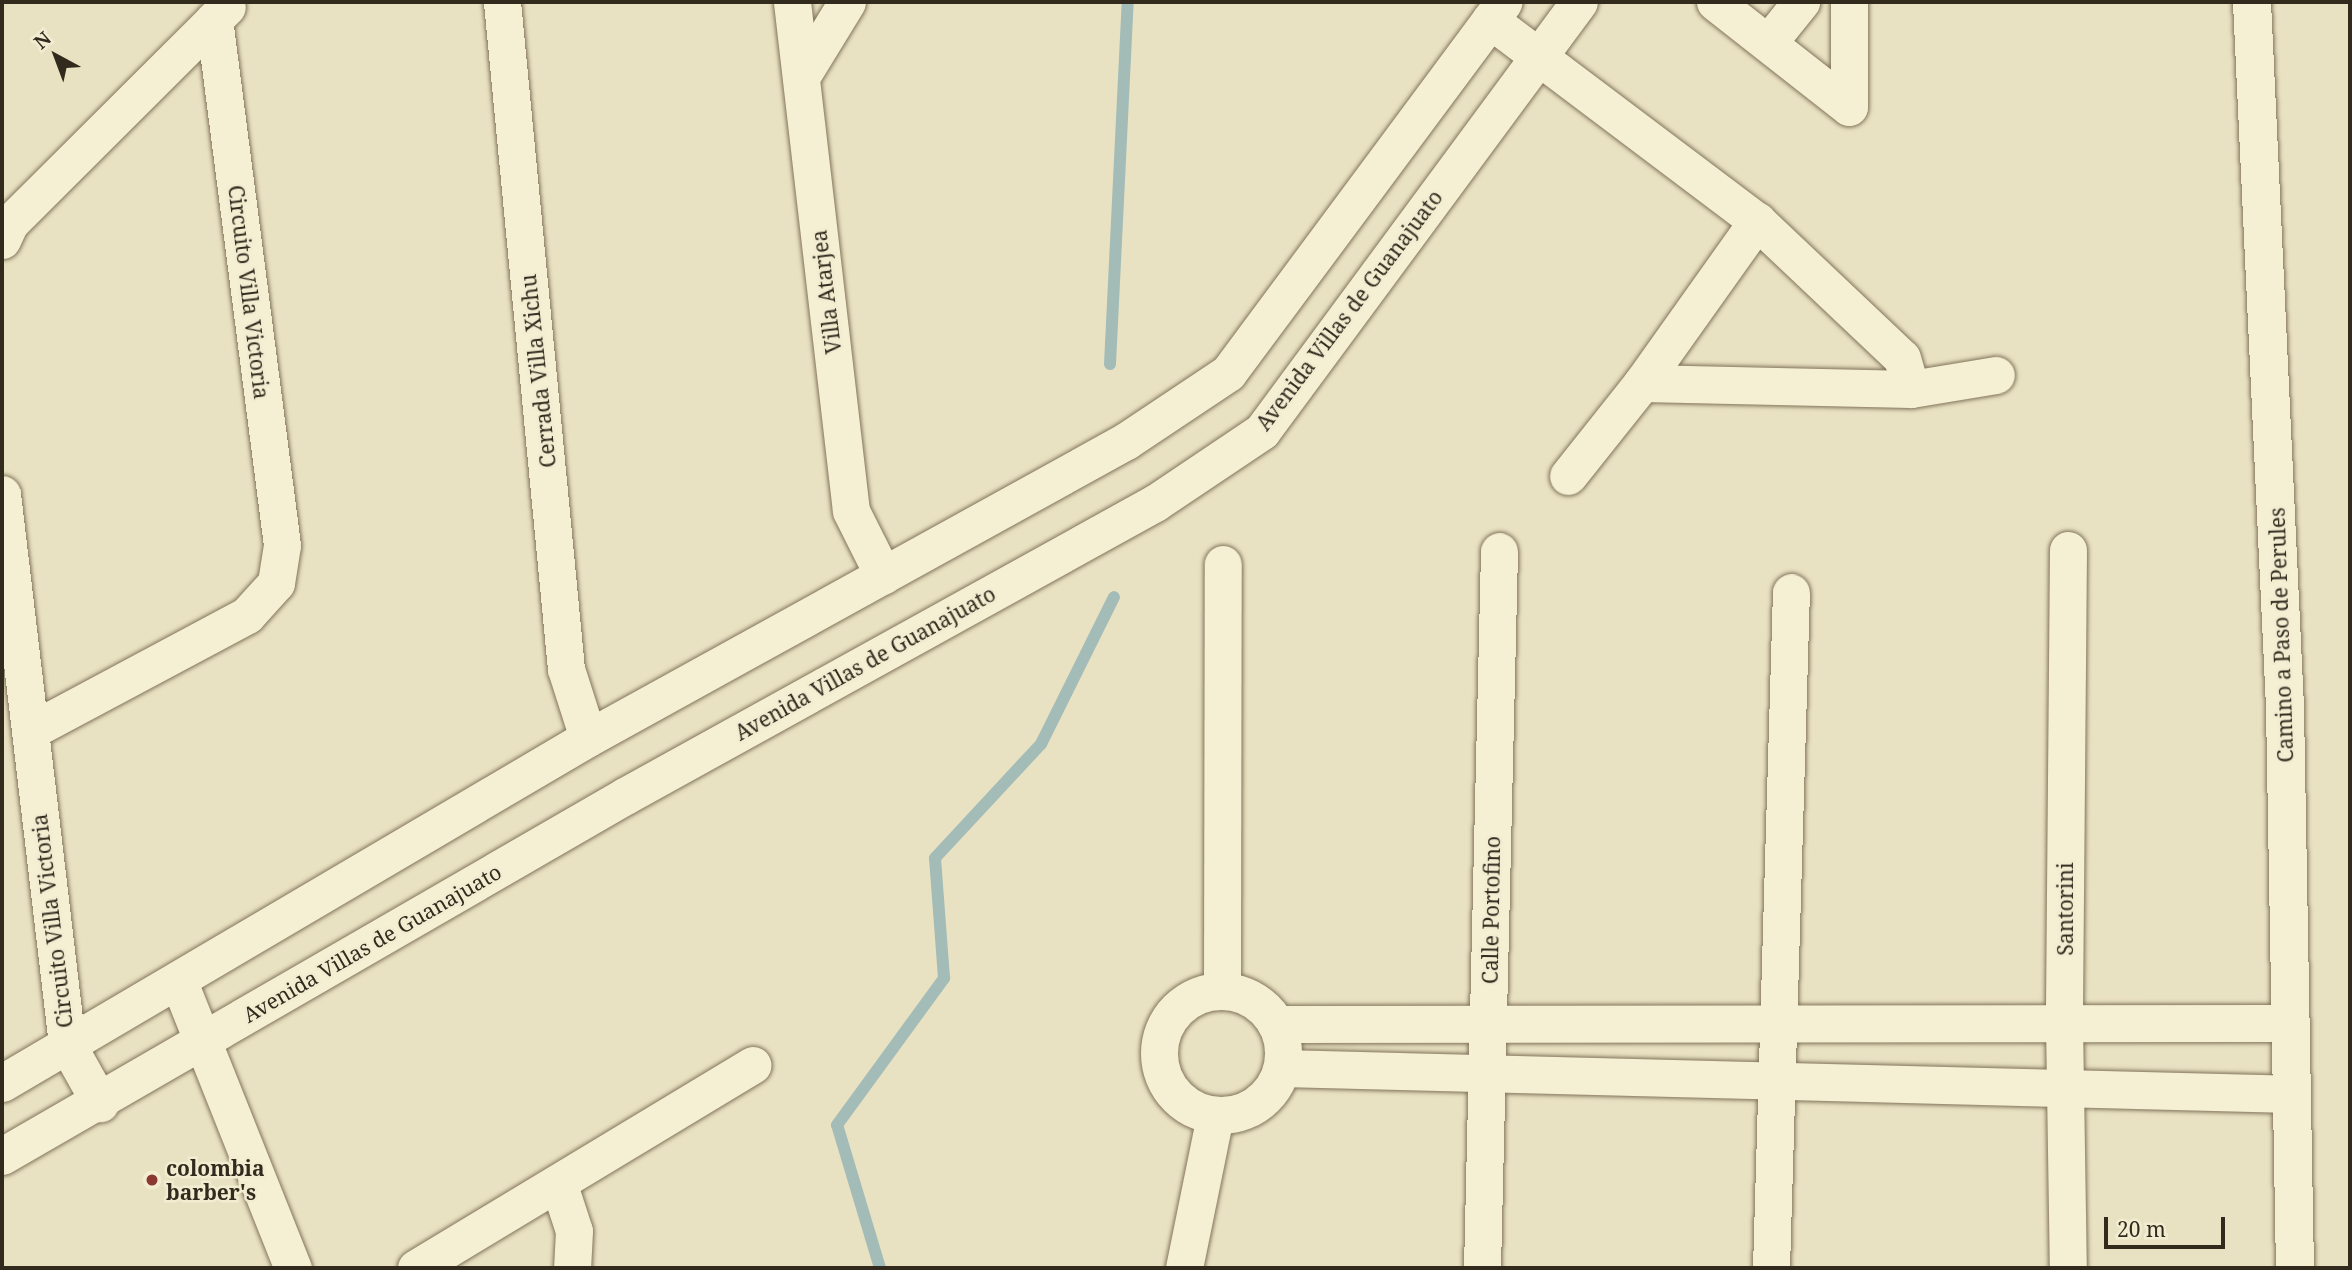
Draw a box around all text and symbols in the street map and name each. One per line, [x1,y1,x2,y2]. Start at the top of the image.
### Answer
north arrow [21,21,91,91]
text: N [28,25,56,55]
street label: Circuito Villa Victoria [223,184,275,400]
street label: Avenida Villas de Guanajuato [1250,185,1448,435]
street label: Villa Atarjea [806,229,846,355]
street label: Cerrada Villa Xichu [515,273,561,469]
street label: Camino a Paso de Perules [2264,507,2298,763]
street label: Avenida Villas de Guanajuato [730,581,1000,745]
street label: Circuito Villa Victoria [26,813,78,1029]
street label: Calle Portofino [1477,836,1505,984]
street label: Avenida Villas de Guanajuato [238,859,506,1027]
street label: Santorini [2052,862,2078,956]
place label: colombia barber's [166,1155,265,1205]
marker: colombia barber's [144,1172,160,1188]
scale bar [2107,1204,2228,1248]
text: 20 m [2117,1215,2166,1243]

